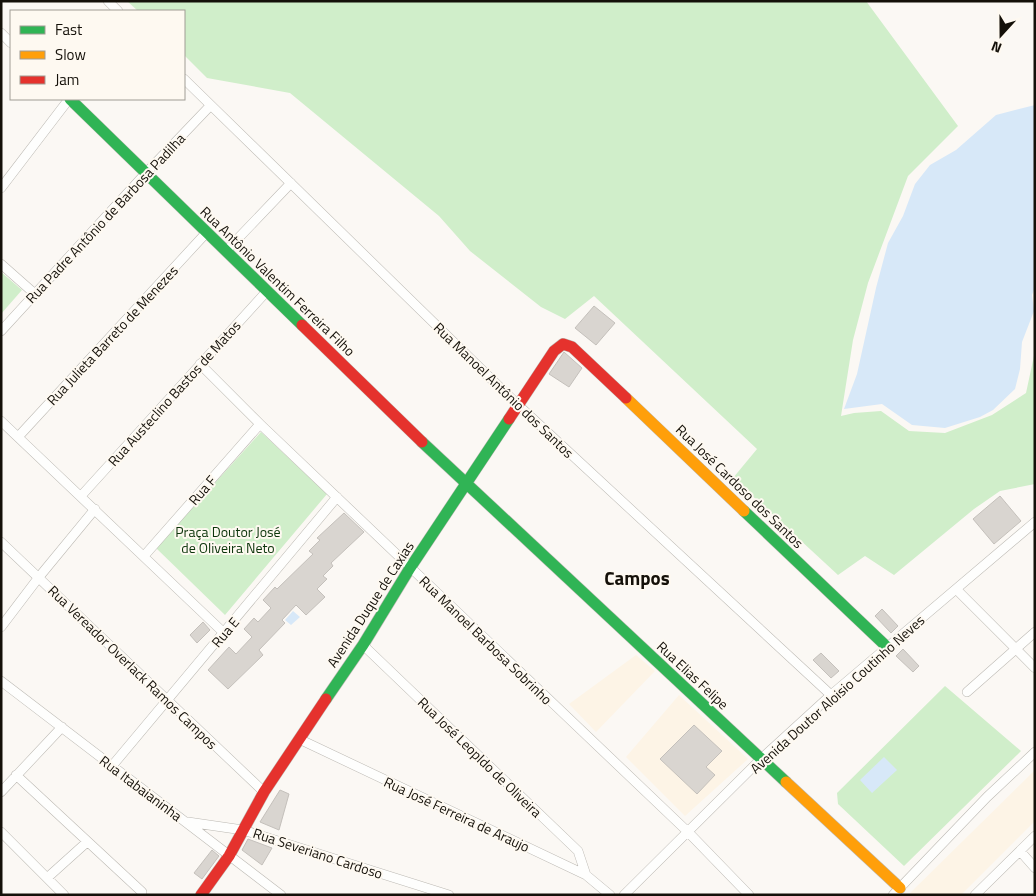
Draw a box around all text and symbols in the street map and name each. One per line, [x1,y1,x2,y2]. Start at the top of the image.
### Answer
legend [10,10,185,100]
north arrow [976,10,1026,60]
text: Fast [55,18,83,41]
text: N [988,36,1004,59]
text: Slow [55,43,86,66]
text: Jam [55,68,79,91]
street label: Rua Padre Antônio de Barbosa Padilha [20,128,190,308]
street label: Rua Antônio Valentim Ferreira Filho [196,201,360,361]
street label: Rua Julieta Barreto de Menezes [41,260,183,410]
street label: Rua Austeclino Bastos de Matos [103,315,245,471]
street label: Rua Manoel Antônio dos Santos [429,317,579,463]
street label: Rua José Cardoso dos Santos [671,419,809,553]
street label: Rua F [183,470,221,510]
park label: Praça Doutor José de Oliveira Neto [175,521,281,558]
street label: Avenida Duque de Caxias [321,537,419,671]
district label: Campos [604,563,670,592]
street label: Rua Manoel Barbosa Sobrinho [415,571,557,709]
street label: Rua Vereador Overlack Ramos Campos [44,580,222,754]
street label: Avenida Doutor Aloisio Coutinho Neves [745,610,929,778]
street label: Rua E [206,612,244,652]
street label: Rua Elias Felipe [652,636,734,714]
street label: Rua José Leopldo de Oliveira [413,692,547,822]
street label: Rua Itabaianinha [95,750,187,826]
street label: Rua José Ferreira de Araujo [381,771,533,857]
street label: Rua Severiano Cardoso [250,822,386,884]

